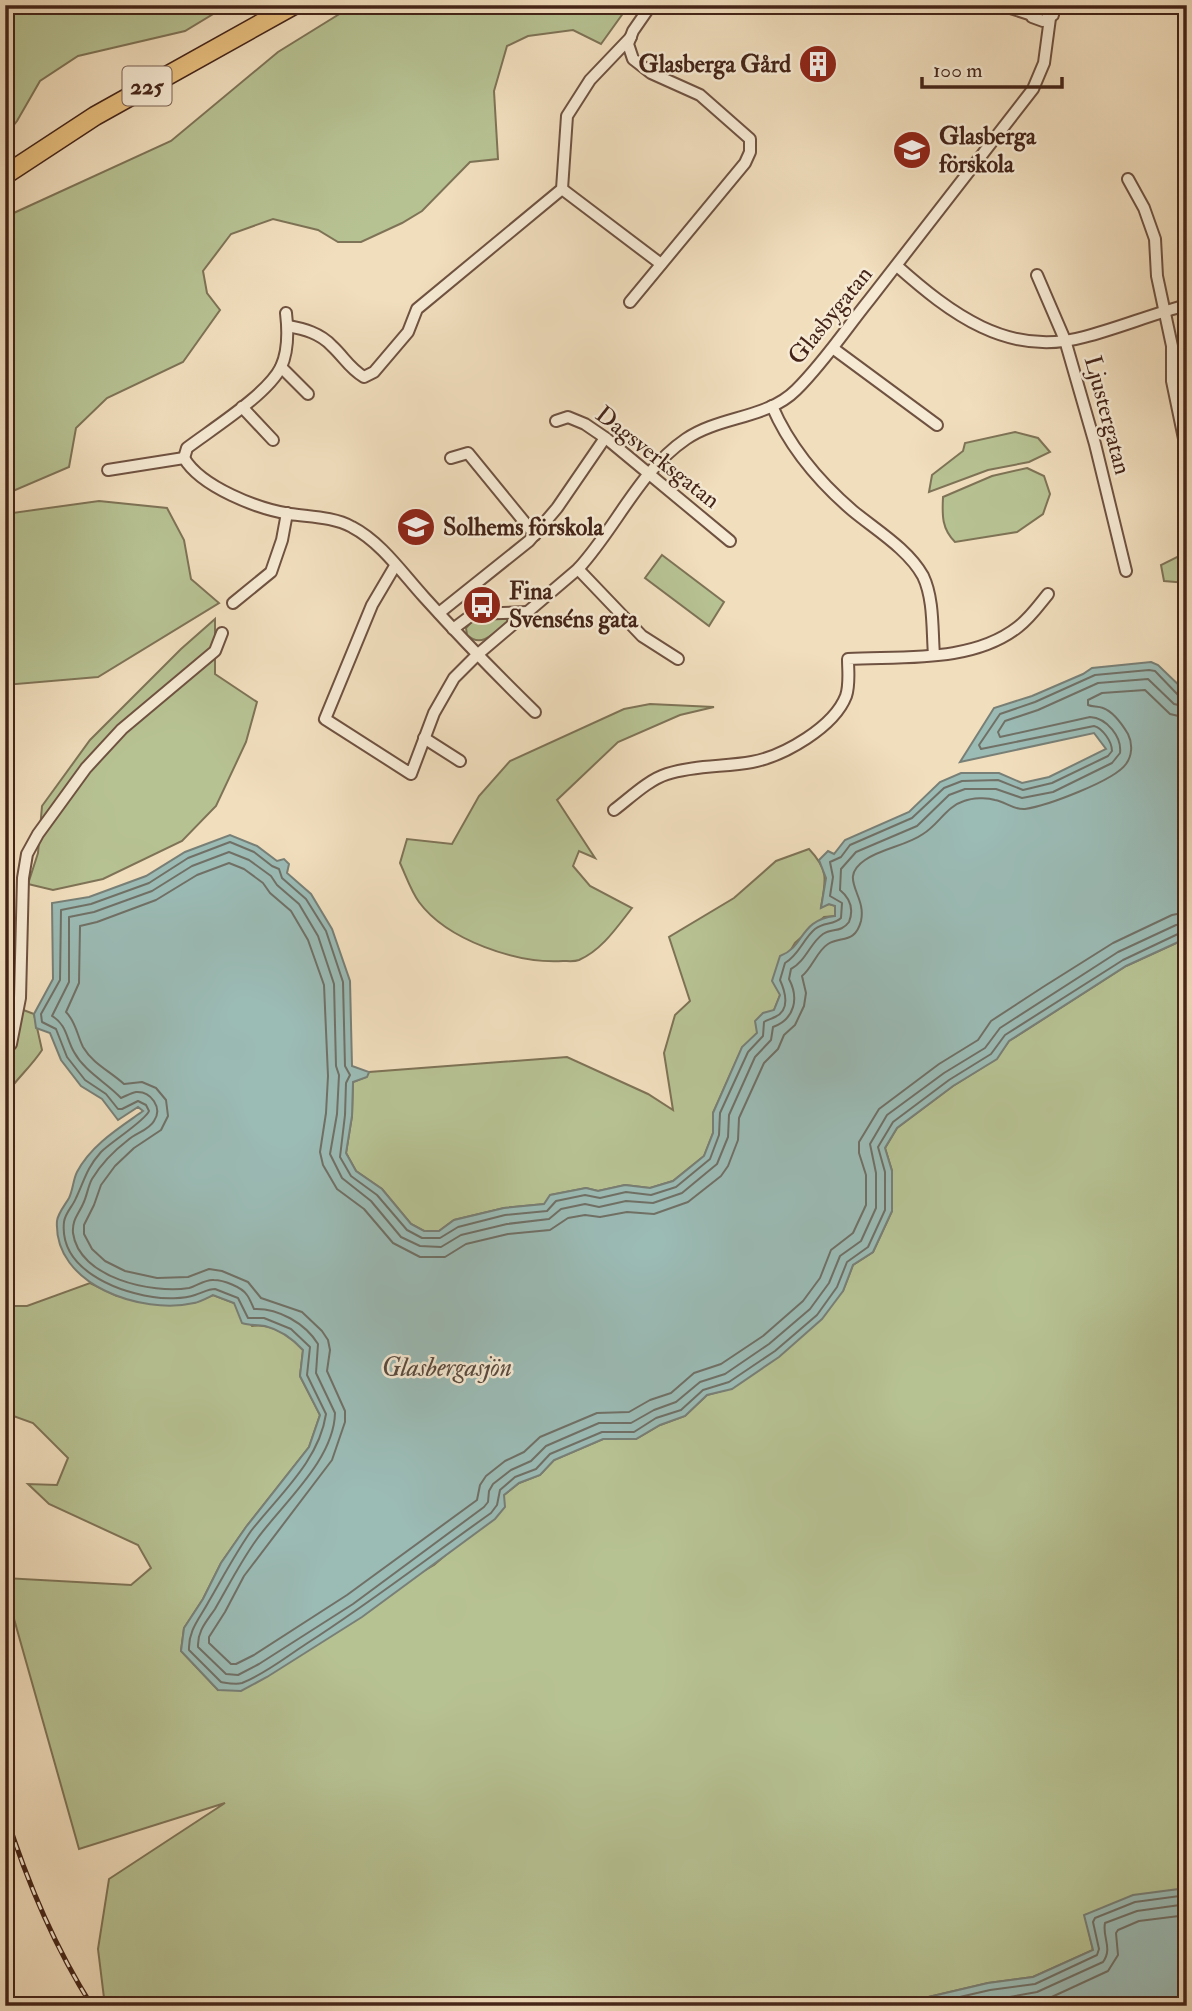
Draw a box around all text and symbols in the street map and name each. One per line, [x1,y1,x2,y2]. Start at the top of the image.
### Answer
building icon: Glasberga Gård [797,43,839,85]
scale bar [922,46,1062,90]
place label: Glasberga Gård [639,49,791,80]
text: 100 m [933,57,983,84]
road number: 225 [122,66,172,106]
place label: Glasberga förskola [939,121,1037,180]
school or university icon: Glasberga förskola [891,129,933,171]
street label: Glasbygatan [781,260,880,371]
street label: Ljustergatan [1077,352,1138,478]
street label: Dagsverksgatan [589,399,726,516]
school or university icon: Solhems förskola [395,506,437,548]
place label: Solhems förskola [443,512,604,543]
place label: Fina Svenséns gata [509,576,639,635]
bus stop icon: Fina Svenséns gata [461,584,503,626]
water label: Glasbergasjön [382,1352,512,1384]

